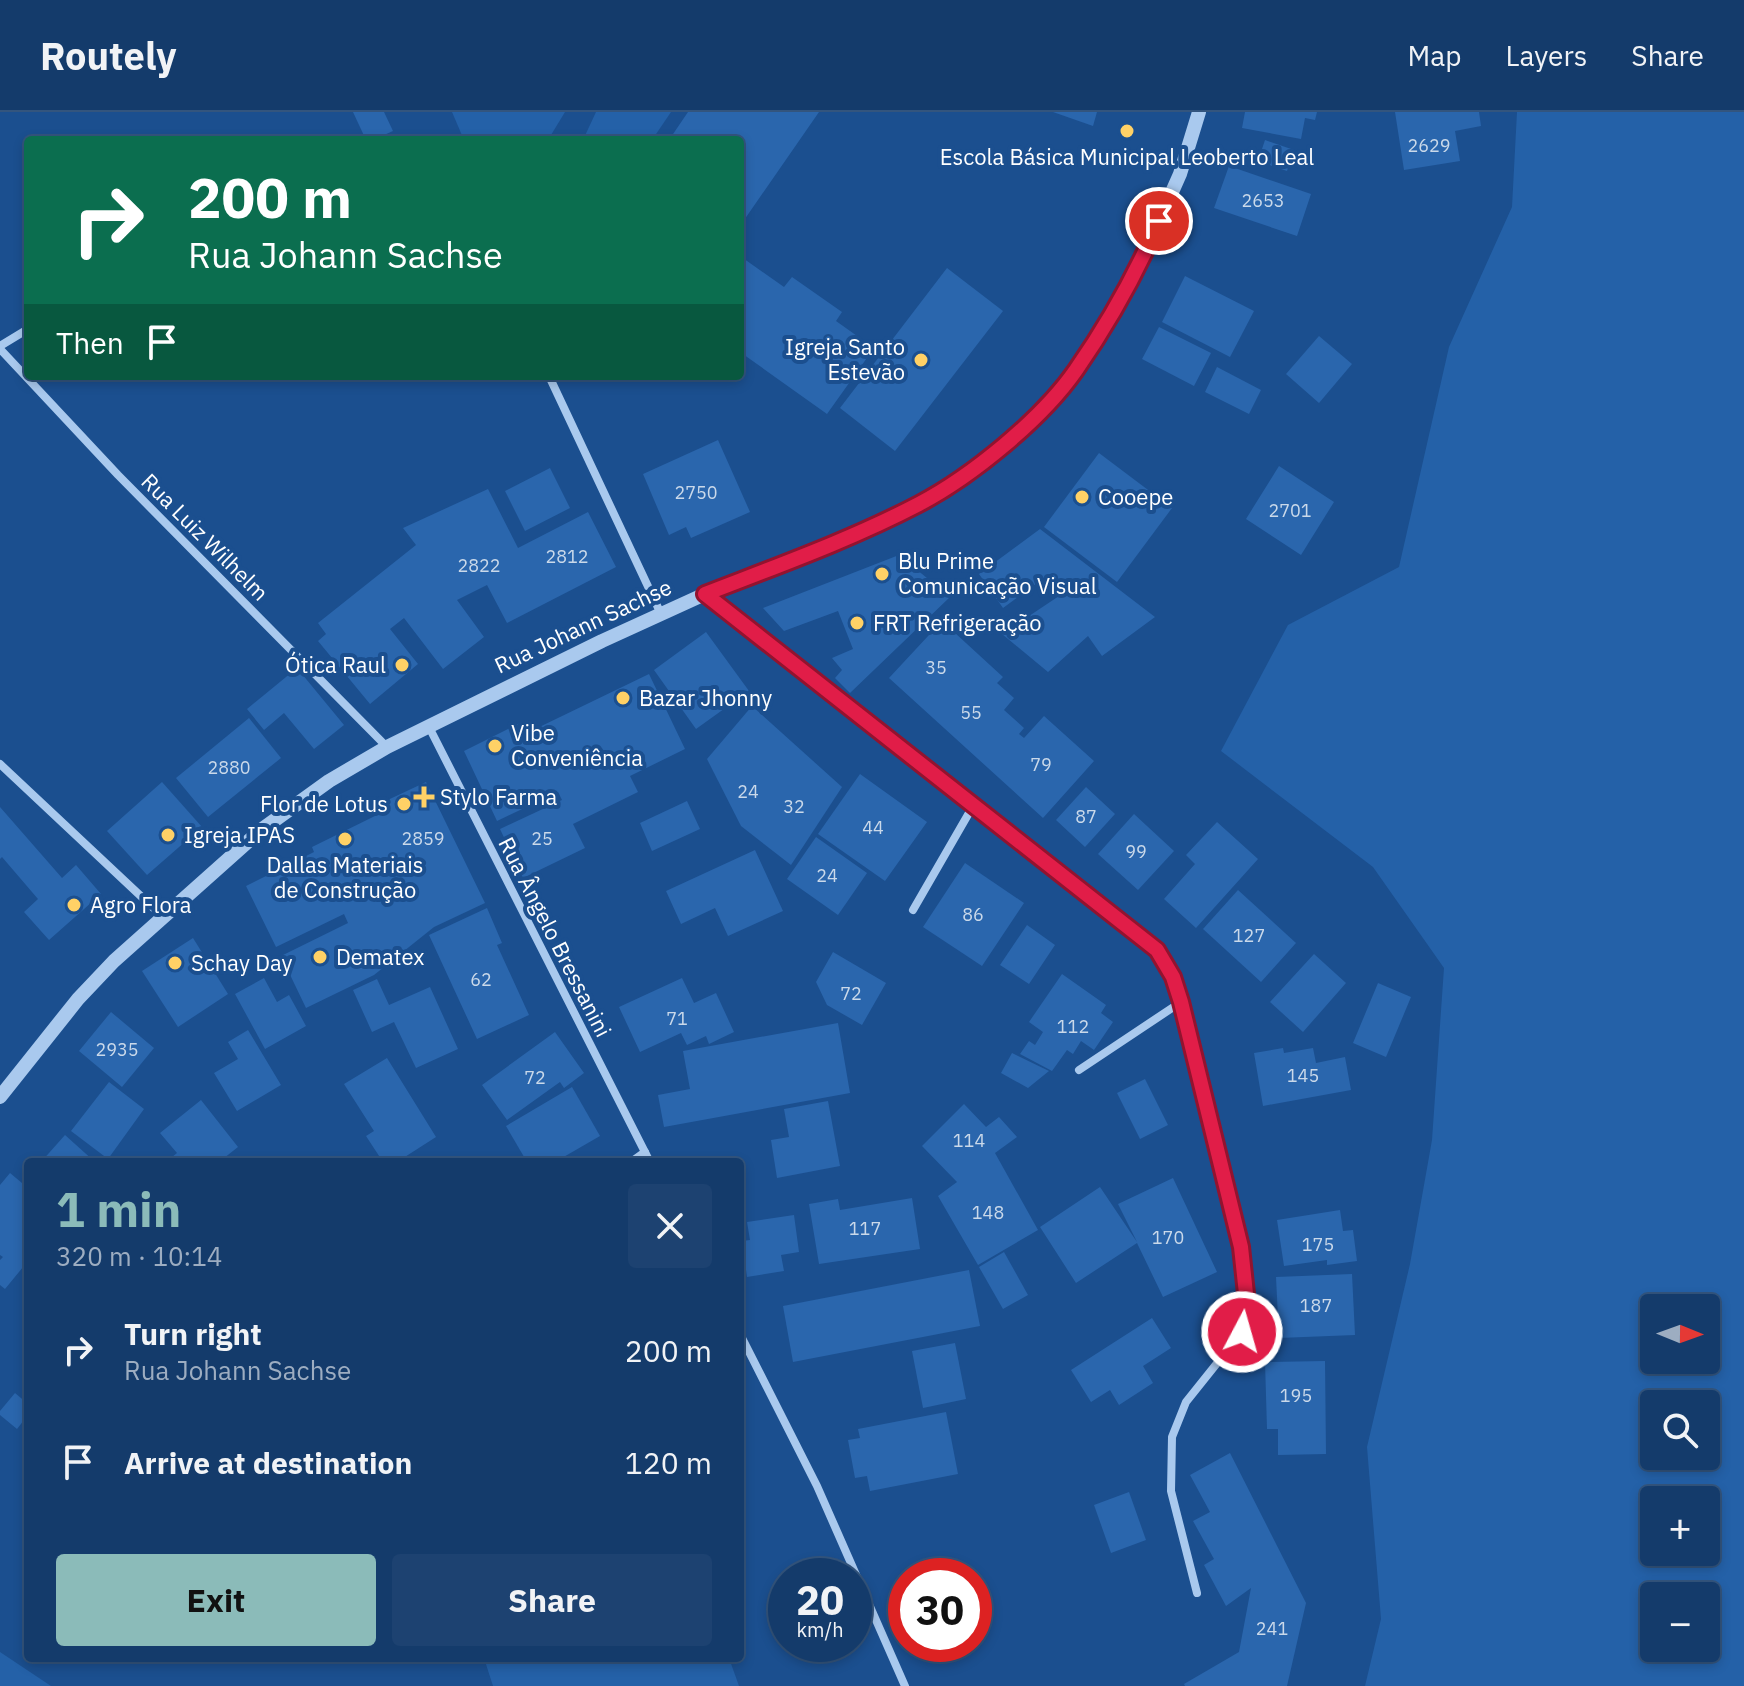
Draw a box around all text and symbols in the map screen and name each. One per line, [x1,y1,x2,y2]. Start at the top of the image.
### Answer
text: Routely [40,31,176,80]
text: Map [1407,37,1461,74]
text: Layers [1505,37,1587,74]
text: Share [1631,37,1704,74]
marker: Escola Básica Municipal Leoberto Leal [1118,122,1136,140]
house number: 2629 [1407,134,1451,157]
place label: Escola Básica Municipal Leoberto Leal [940,142,1314,171]
text: 200 m [188,161,352,233]
icon: right [56,168,160,272]
pin [1125,187,1193,255]
house number: 2653 [1241,189,1285,212]
icon: arrive [1137,199,1181,243]
text: Rua Johann Sachse [188,231,503,278]
icon: arrive [140,320,184,364]
text: Then [56,323,124,362]
place label: Igreja Santo Estevão [785,332,905,386]
marker: Igreja Santo Estevão [912,351,930,369]
street label: Rua Luiz Wilhelm [135,467,275,607]
house number: 2750 [674,481,718,504]
place label: Cooepe [1098,482,1173,511]
marker: Cooepe [1073,488,1091,506]
house number: 2701 [1268,499,1312,522]
house number: 2812 [545,545,589,568]
place label: Blu Prime Comunicação Visual [898,546,1097,600]
house number: 2822 [457,554,501,577]
marker: Blu Prime Comunicação Visual [873,565,891,583]
street label: Rua Johann Sachse [489,572,676,679]
place label: FRT Refrigeração [873,608,1042,637]
marker: FRT Refrigeração [848,614,866,632]
place label: Ótica Raul [285,650,386,679]
marker: Ótica Raul [393,656,411,674]
house number: 35 [925,656,947,679]
place label: Bazar Jhonny [639,683,772,712]
marker: Bazar Jhonny [614,689,632,707]
house number: 55 [960,701,982,724]
place label: Vibe Conveniência [511,718,643,772]
marker: Vibe Conveniência [486,737,504,755]
house number: 79 [1030,753,1052,776]
house number: 2880 [207,756,251,779]
house number: 24 [737,780,759,803]
place label: Stylo Farma [440,782,557,811]
marker: Stylo Farma [415,788,433,806]
place label: Flor de Lotus [260,789,388,818]
marker: Flor de Lotus [395,795,413,813]
house number: 32 [783,795,805,818]
house number: 87 [1075,805,1097,828]
house number: 44 [862,816,884,839]
place label: Igreja IPAS [184,820,295,849]
marker: Igreja IPAS [159,826,177,844]
house number: 2859 [401,827,445,850]
house number: 25 [531,827,553,850]
marker: Dallas Materiais de Construção [336,830,354,848]
street label: Rua Ângelo Bressanini [492,832,618,1042]
house number: 99 [1125,840,1147,863]
place label: Dallas Materiais de Construção [267,850,423,904]
house number: 24 [816,864,838,887]
place label: Agro Flora [90,890,192,919]
marker: Agro Flora [65,896,83,914]
house number: 86 [962,903,984,926]
house number: 127 [1233,924,1265,947]
place label: Dematex [336,942,424,971]
place label: Schay Day [191,948,293,977]
marker: Dematex [311,948,329,966]
marker: Schay Day [166,954,184,972]
house number: 62 [470,968,492,991]
house number: 72 [840,982,862,1005]
house number: 71 [666,1007,688,1030]
house number: 112 [1057,1015,1089,1038]
house number: 2935 [95,1038,139,1061]
house number: 145 [1287,1064,1319,1087]
house number: 72 [524,1066,546,1089]
house number: 114 [953,1129,985,1152]
text: 1 min [56,1178,181,1240]
button: close [628,1184,712,1268]
house number: 148 [972,1201,1004,1224]
house number: 117 [849,1217,881,1240]
house number: 170 [1152,1226,1184,1249]
house number: 175 [1302,1233,1334,1256]
text: 320 m · 10:14 [56,1239,222,1273]
position arrow [1200,1290,1284,1374]
house number: 187 [1300,1294,1332,1317]
north arrow [1640,1294,1720,1374]
map controls [1640,1294,1720,1662]
text: Turn right [124,1314,262,1353]
icon: right [56,1328,100,1372]
text: 200 m [625,1331,712,1370]
text: Rua Johann Sachse [124,1353,351,1387]
house number: 195 [1280,1384,1312,1407]
button: search [1640,1390,1720,1470]
icon: arrive [56,1440,100,1484]
text: Arrive at destination [124,1443,412,1482]
text: 120 m [625,1443,712,1482]
button: + [1640,1486,1720,1566]
button: Exit [56,1554,376,1646]
button: Share [392,1554,712,1646]
speed limit sign: 30 [888,1558,992,1662]
text: 20 [796,1574,844,1626]
button: − [1640,1582,1720,1662]
text: km/h [796,1616,844,1643]
house number: 241 [1256,1617,1288,1640]

